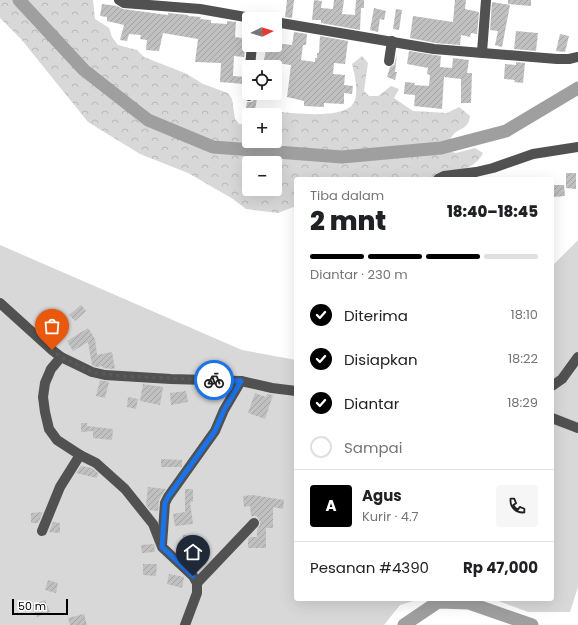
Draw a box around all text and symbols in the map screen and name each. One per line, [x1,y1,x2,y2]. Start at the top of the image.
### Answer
north arrow [242,12,282,52]
map controls [242,12,282,196]
button: locate [242,60,282,100]
button: + [242,108,282,148]
button: − [242,156,282,196]
text: Tiba dalam [310,186,384,205]
text: 18:40–18:45 [447,201,538,222]
text: 2 mnt [310,203,386,239]
text: Diantar · 230 m [310,265,408,284]
icon: check [310,304,332,326]
text: Diterima [344,305,408,326]
text: 18:10 [511,305,538,324]
pin [35,309,69,350]
icon: bag [41,315,63,337]
icon: check [310,348,332,370]
text: Disiapkan [344,349,418,370]
text: 18:22 [508,349,538,368]
courier [194,360,234,400]
icon: bike [203,369,225,391]
icon: check [310,392,332,414]
text: Diantar [344,393,399,414]
text: 18:29 [507,393,538,412]
text: Sampai [344,437,402,458]
text: Agus [362,485,402,506]
button: phone [496,485,538,527]
text: A [325,495,337,516]
text: Kurir · 4.7 [362,507,419,526]
pin [176,535,210,576]
icon: home [182,541,204,563]
text: Pesanan #4390 [310,557,429,578]
text: Rp 47,000 [463,557,538,578]
scale bar [12,597,68,616]
text: 50 m [18,598,46,614]

